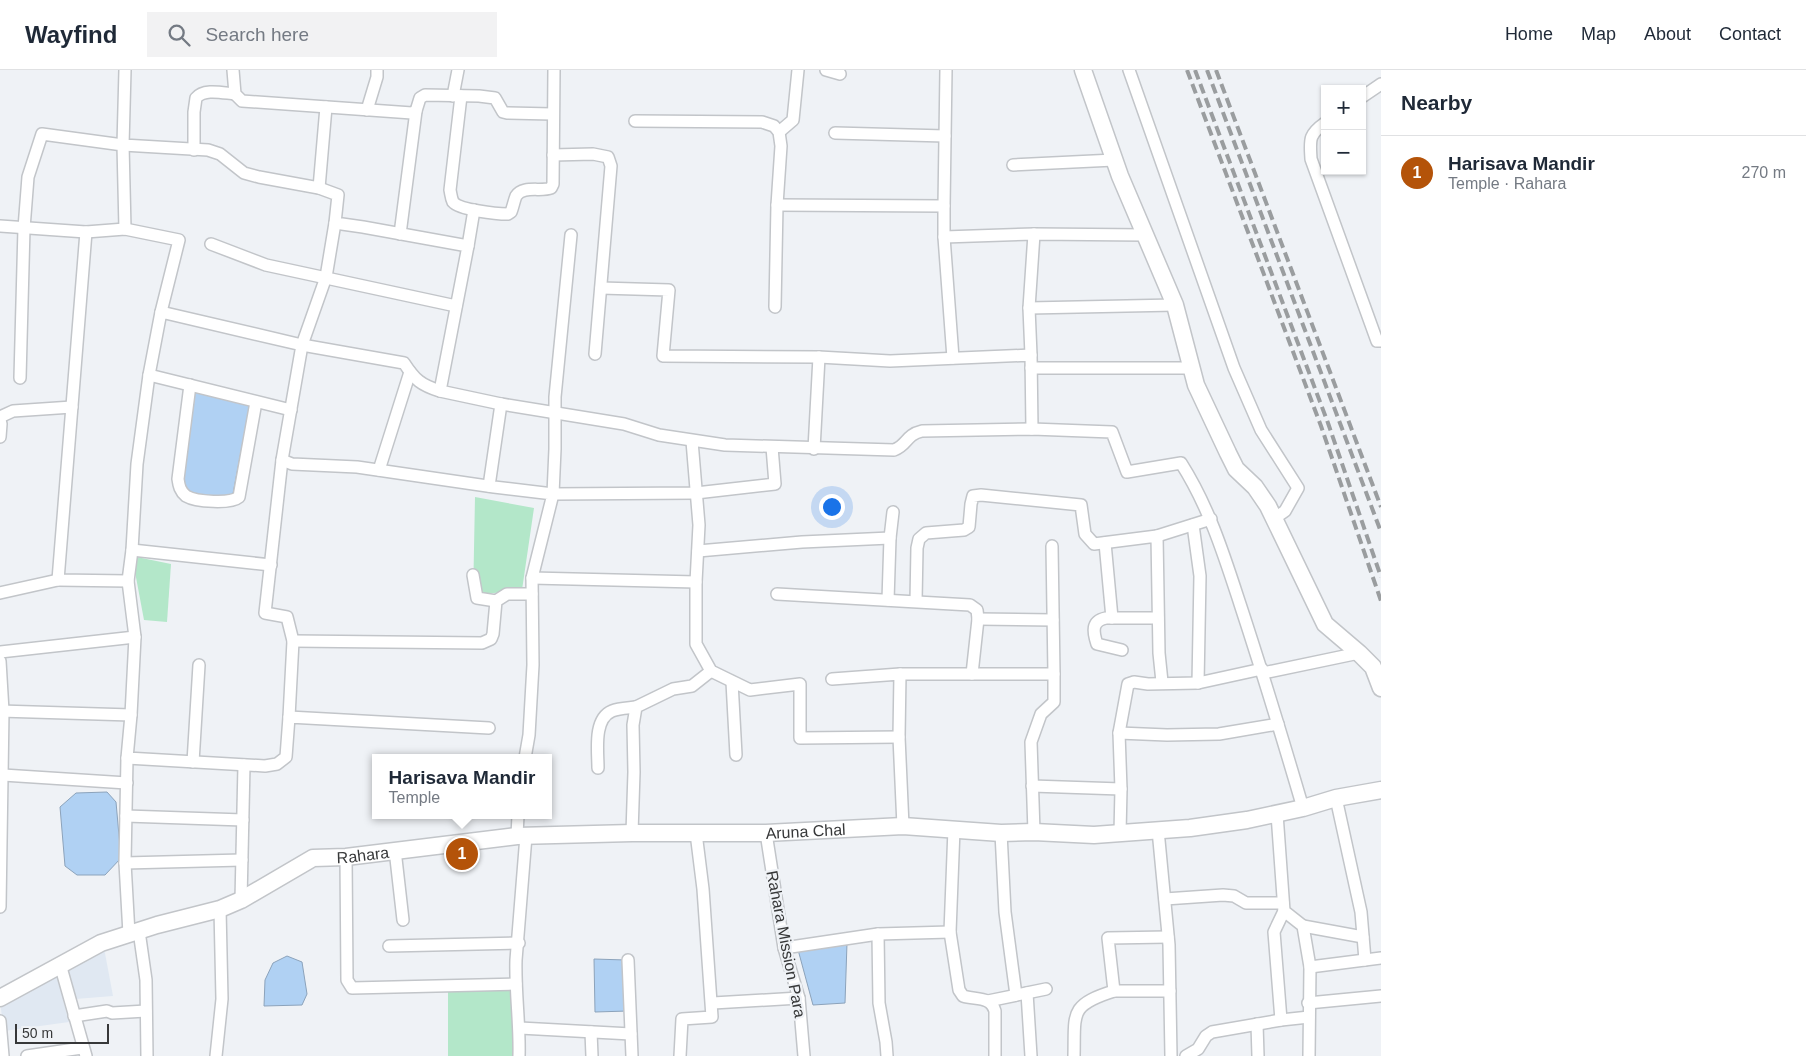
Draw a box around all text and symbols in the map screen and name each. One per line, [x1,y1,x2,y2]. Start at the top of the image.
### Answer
search box [147,12,497,57]
text: Wayfind [25,21,117,48]
icon: search [165,21,193,49]
text: Search here [205,24,309,45]
text: Home [1505,24,1553,44]
text: Map [1581,24,1616,44]
text: About [1644,24,1691,44]
text: Contact [1719,24,1781,44]
map controls [1321,85,1366,175]
button: + [1321,85,1366,130]
text: Nearby [1401,91,1472,114]
button: − [1321,130,1366,175]
text: Harisava Mandir [1448,153,1595,174]
text: 1 [1413,164,1421,181]
text: 270 m [1742,164,1786,181]
text: Temple · Rahara [1448,175,1566,192]
your location [819,494,845,520]
popup [372,754,552,819]
text: Harisava Mandir [389,767,535,788]
text: Temple [389,789,440,806]
street label: Aruna Chal [765,820,846,842]
pin: 1 [446,835,478,873]
street label: Rahara [336,843,390,866]
street label: Rahara Mission Para [763,869,809,1019]
scale bar [15,1021,109,1044]
text: 50 m [22,1025,53,1041]

